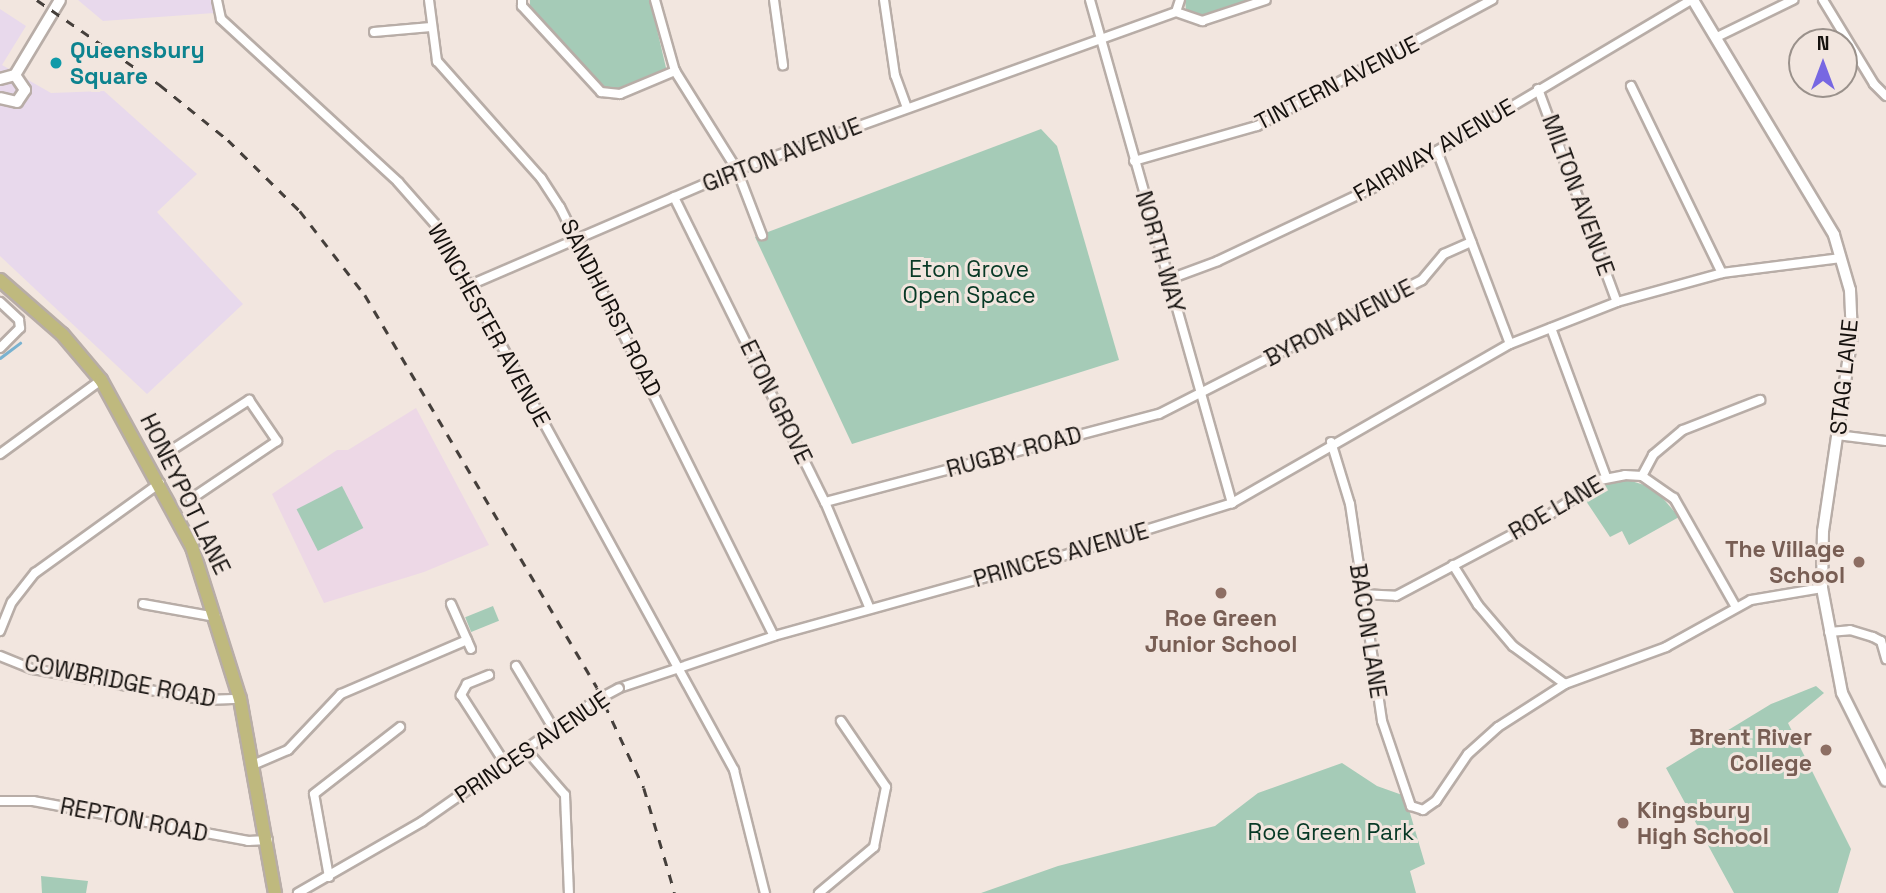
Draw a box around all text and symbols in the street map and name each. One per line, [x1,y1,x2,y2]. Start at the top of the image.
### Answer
north arrow [1788,28,1858,98]
street label: TINTERN AVENUE [1250,30,1424,136]
text: N [1817,31,1829,56]
place label: Queensbury Square [70,36,205,90]
marker: Queensbury Square [48,55,64,71]
street label: FAIRWAY AVENUE [1348,92,1520,208]
street label: MILTON AVENUE [1536,111,1620,279]
street label: GIRTON AVENUE [698,112,866,198]
street label: NORTH WAY [1129,188,1191,316]
street label: SANDHURST ROAD [554,214,668,402]
street label: WINCHESTER AVENUE [422,219,556,431]
park label: Eton Grove Open Space [902,255,1036,309]
street label: BYRON AVENUE [1260,273,1418,373]
street label: STAG LANE [1824,318,1864,436]
street label: ETON GROVE [734,336,818,468]
street label: HONEYPOT LANE [134,409,236,579]
street label: RUGBY ROAD [943,421,1085,483]
street label: ROE LANE [1504,470,1608,546]
street label: PRINCES AVENUE [970,517,1152,593]
place label: The Village School [1725,535,1845,589]
marker: The Village School [1851,554,1867,570]
street label: BACON LANE [1344,562,1392,700]
marker: Roe Green Junior School [1213,585,1229,601]
place label: Roe Green Junior School [1145,604,1297,658]
street label: COWBRIDGE ROAD [22,649,218,713]
street label: PRINCES AVENUE [449,685,615,809]
place label: Brent River College [1689,723,1812,777]
marker: Brent River College [1818,742,1834,758]
street label: REPTON ROAD [58,792,210,848]
place label: Kingsbury High School [1637,796,1769,850]
marker: Kingsbury High School [1615,815,1631,831]
park label: Roe Green Park [1248,818,1414,846]

